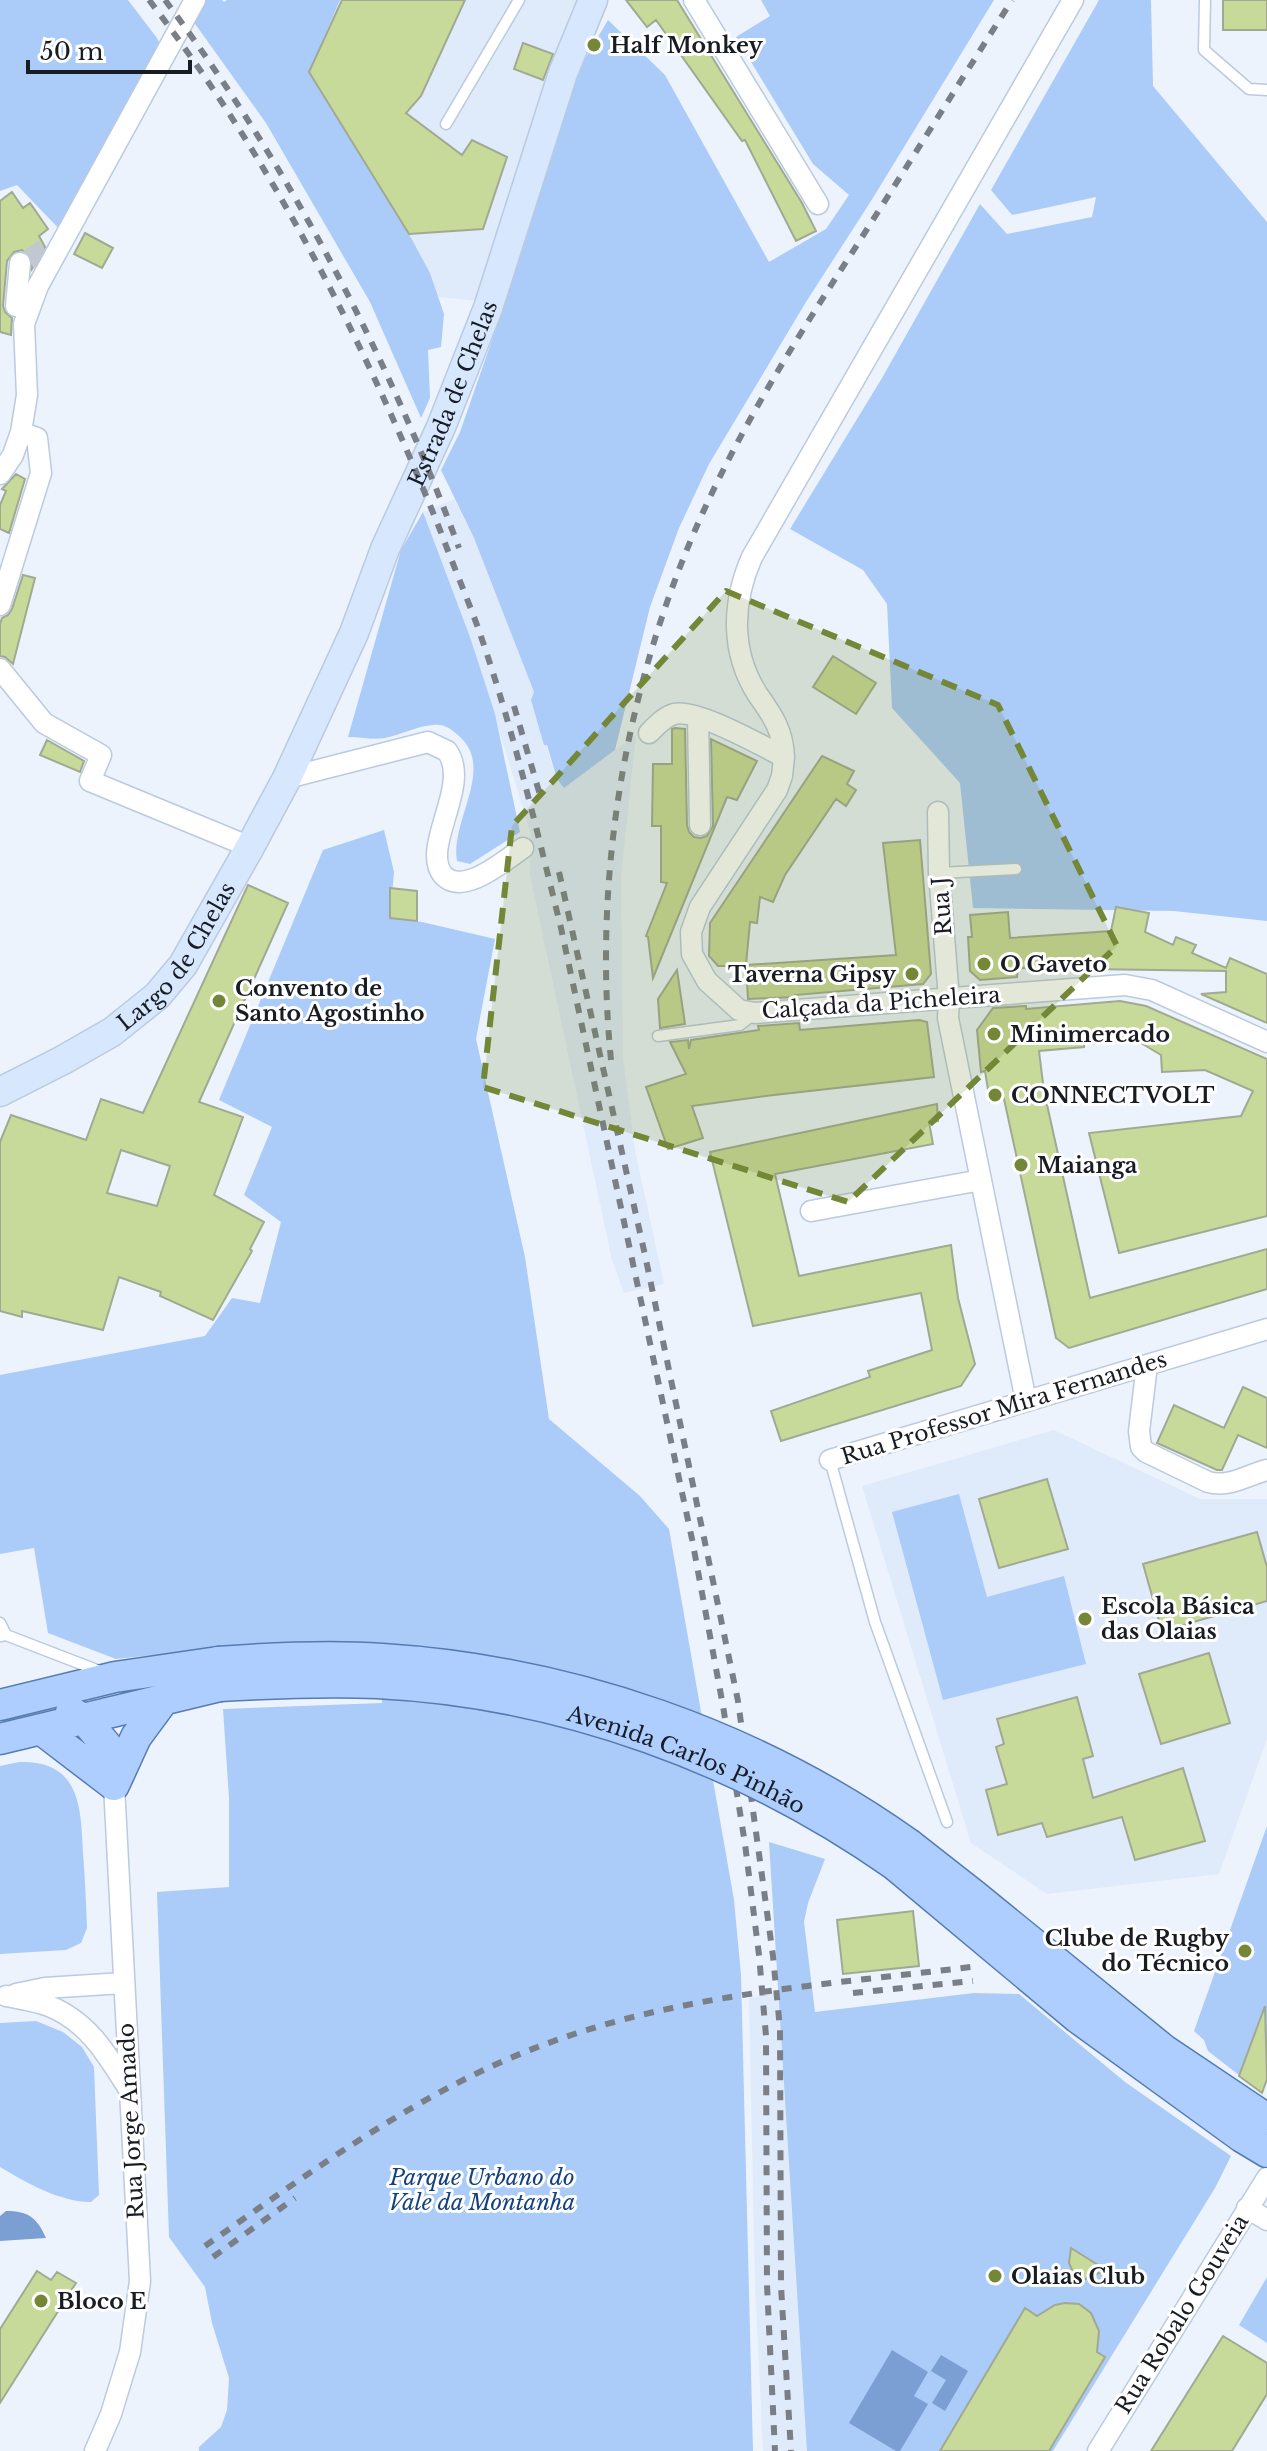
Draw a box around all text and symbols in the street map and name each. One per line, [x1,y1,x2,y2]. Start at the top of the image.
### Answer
scale bar [28,24,190,74]
place label: Half Monkey [610,32,764,59]
marker: Half Monkey [585,36,603,54]
text: 50 m [40,37,104,66]
street label: Estrada de Chelas [402,297,503,491]
street label: Rua J [926,876,958,936]
street label: Largo de Chelas [112,877,241,1036]
place label: O Gaveto [1000,951,1107,978]
marker: O Gaveto [975,955,993,973]
place label: Taverna Gipsy [728,961,897,988]
marker: Taverna Gipsy [903,965,921,983]
place label: Convento de Santo Agostinho [235,975,425,1027]
street label: Calçada da Picheleira [761,981,1002,1025]
marker: Convento de Santo Agostinho [210,992,228,1010]
place label: Minimercado [1010,1021,1170,1048]
marker: Minimercado [985,1025,1003,1043]
place label: CONNECTVOLT [1011,1082,1214,1109]
marker: CONNECTVOLT [986,1086,1004,1104]
place label: Maianga [1037,1152,1138,1179]
marker: Maianga [1012,1156,1030,1174]
street label: Rua Professor Mira Fernandes [838,1345,1170,1471]
place label: Escola Básica das Olaias [1101,1593,1255,1645]
marker: Escola Básica das Olaias [1076,1610,1094,1628]
street label: Avenida Carlos Pinhão [563,1699,810,1820]
place label: Clube de Rugby do Técnico [1045,1925,1230,1977]
marker: Clube de Rugby do Técnico [1236,1942,1254,1960]
street label: Rua Jorge Amado [112,2022,150,2220]
park label: Parque Urbano do Vale da Montanha [389,2164,575,2216]
street label: Rua Robalo Gouveia [1110,2209,1255,2419]
place label: Olaias Club [1011,2263,1145,2290]
marker: Olaias Club [986,2267,1004,2285]
place label: Bloco E [57,2288,147,2315]
marker: Bloco E [32,2292,50,2310]

